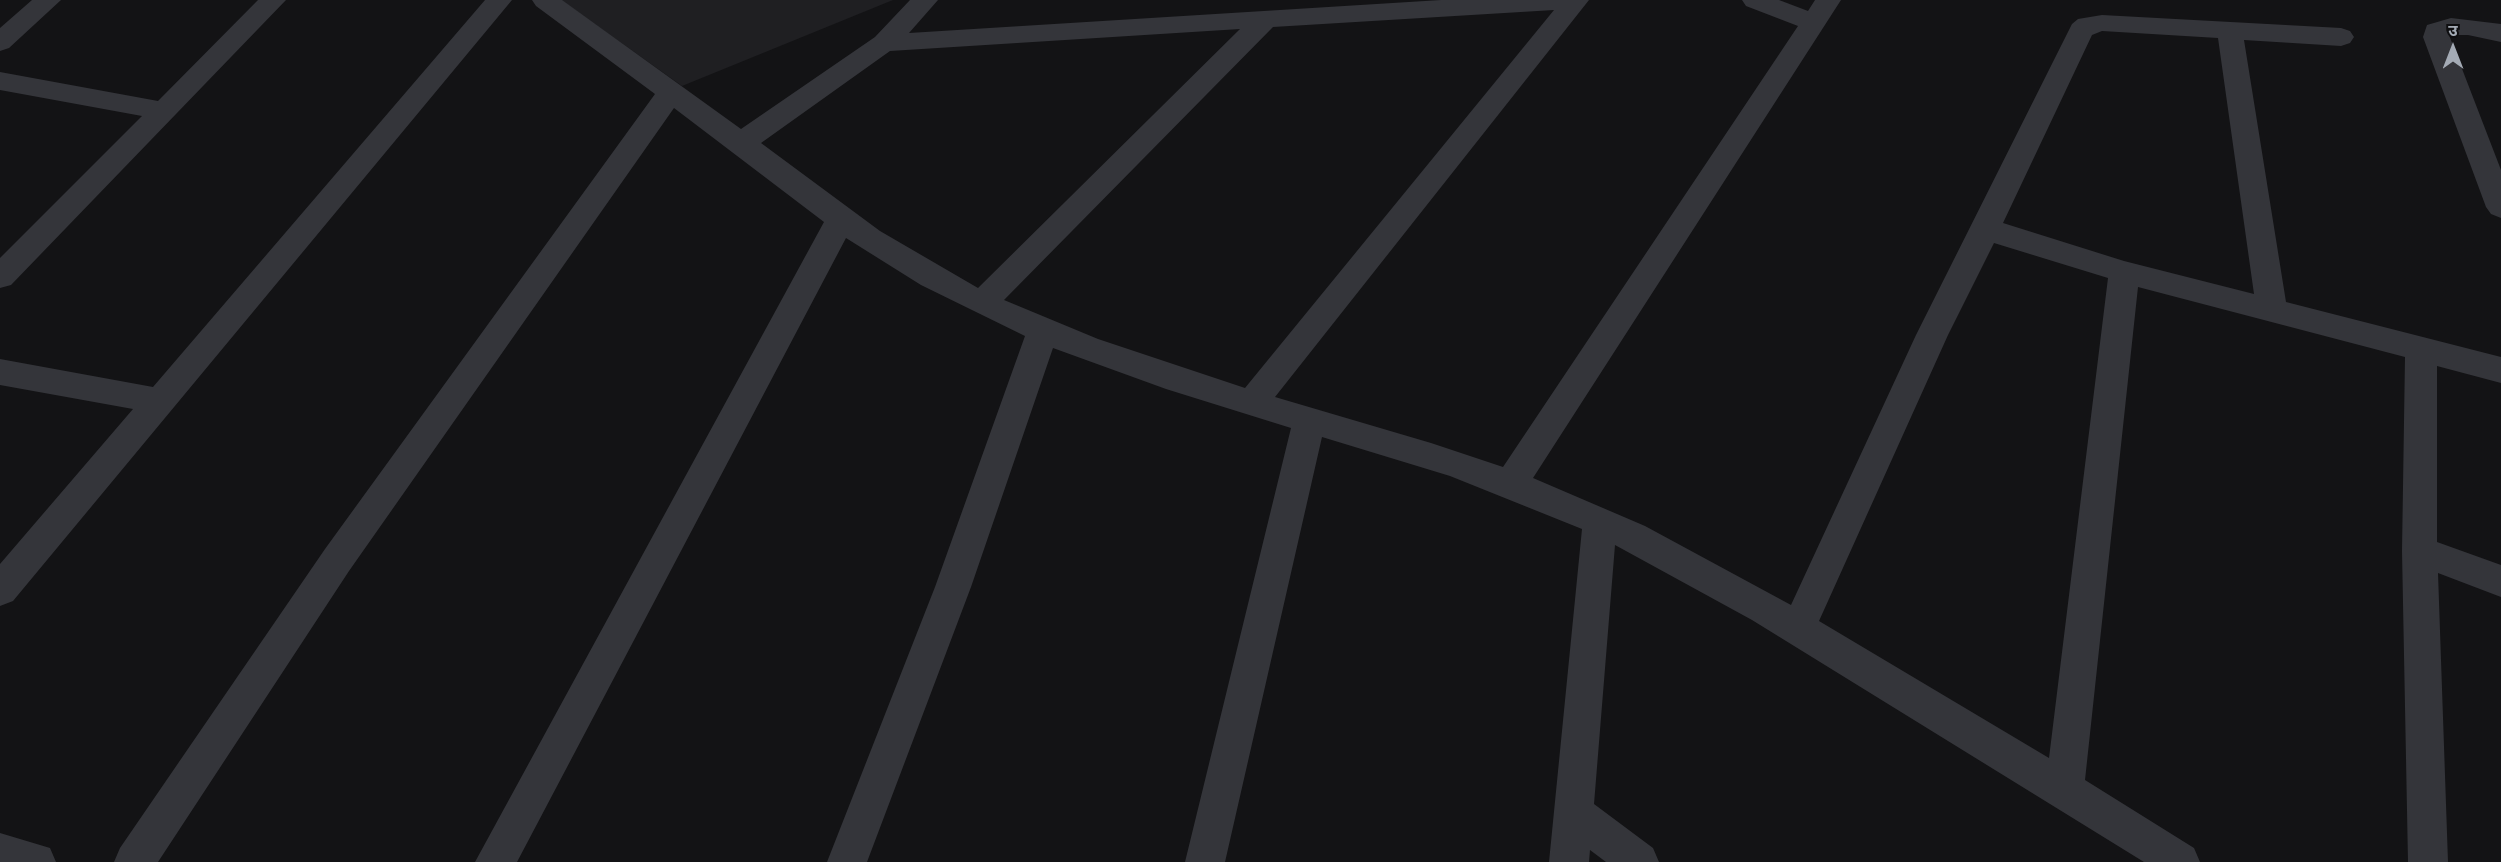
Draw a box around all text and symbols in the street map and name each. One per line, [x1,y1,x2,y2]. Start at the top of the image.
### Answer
north arrow [2423,18,2483,78]
text: उ [2448,19,2458,41]

